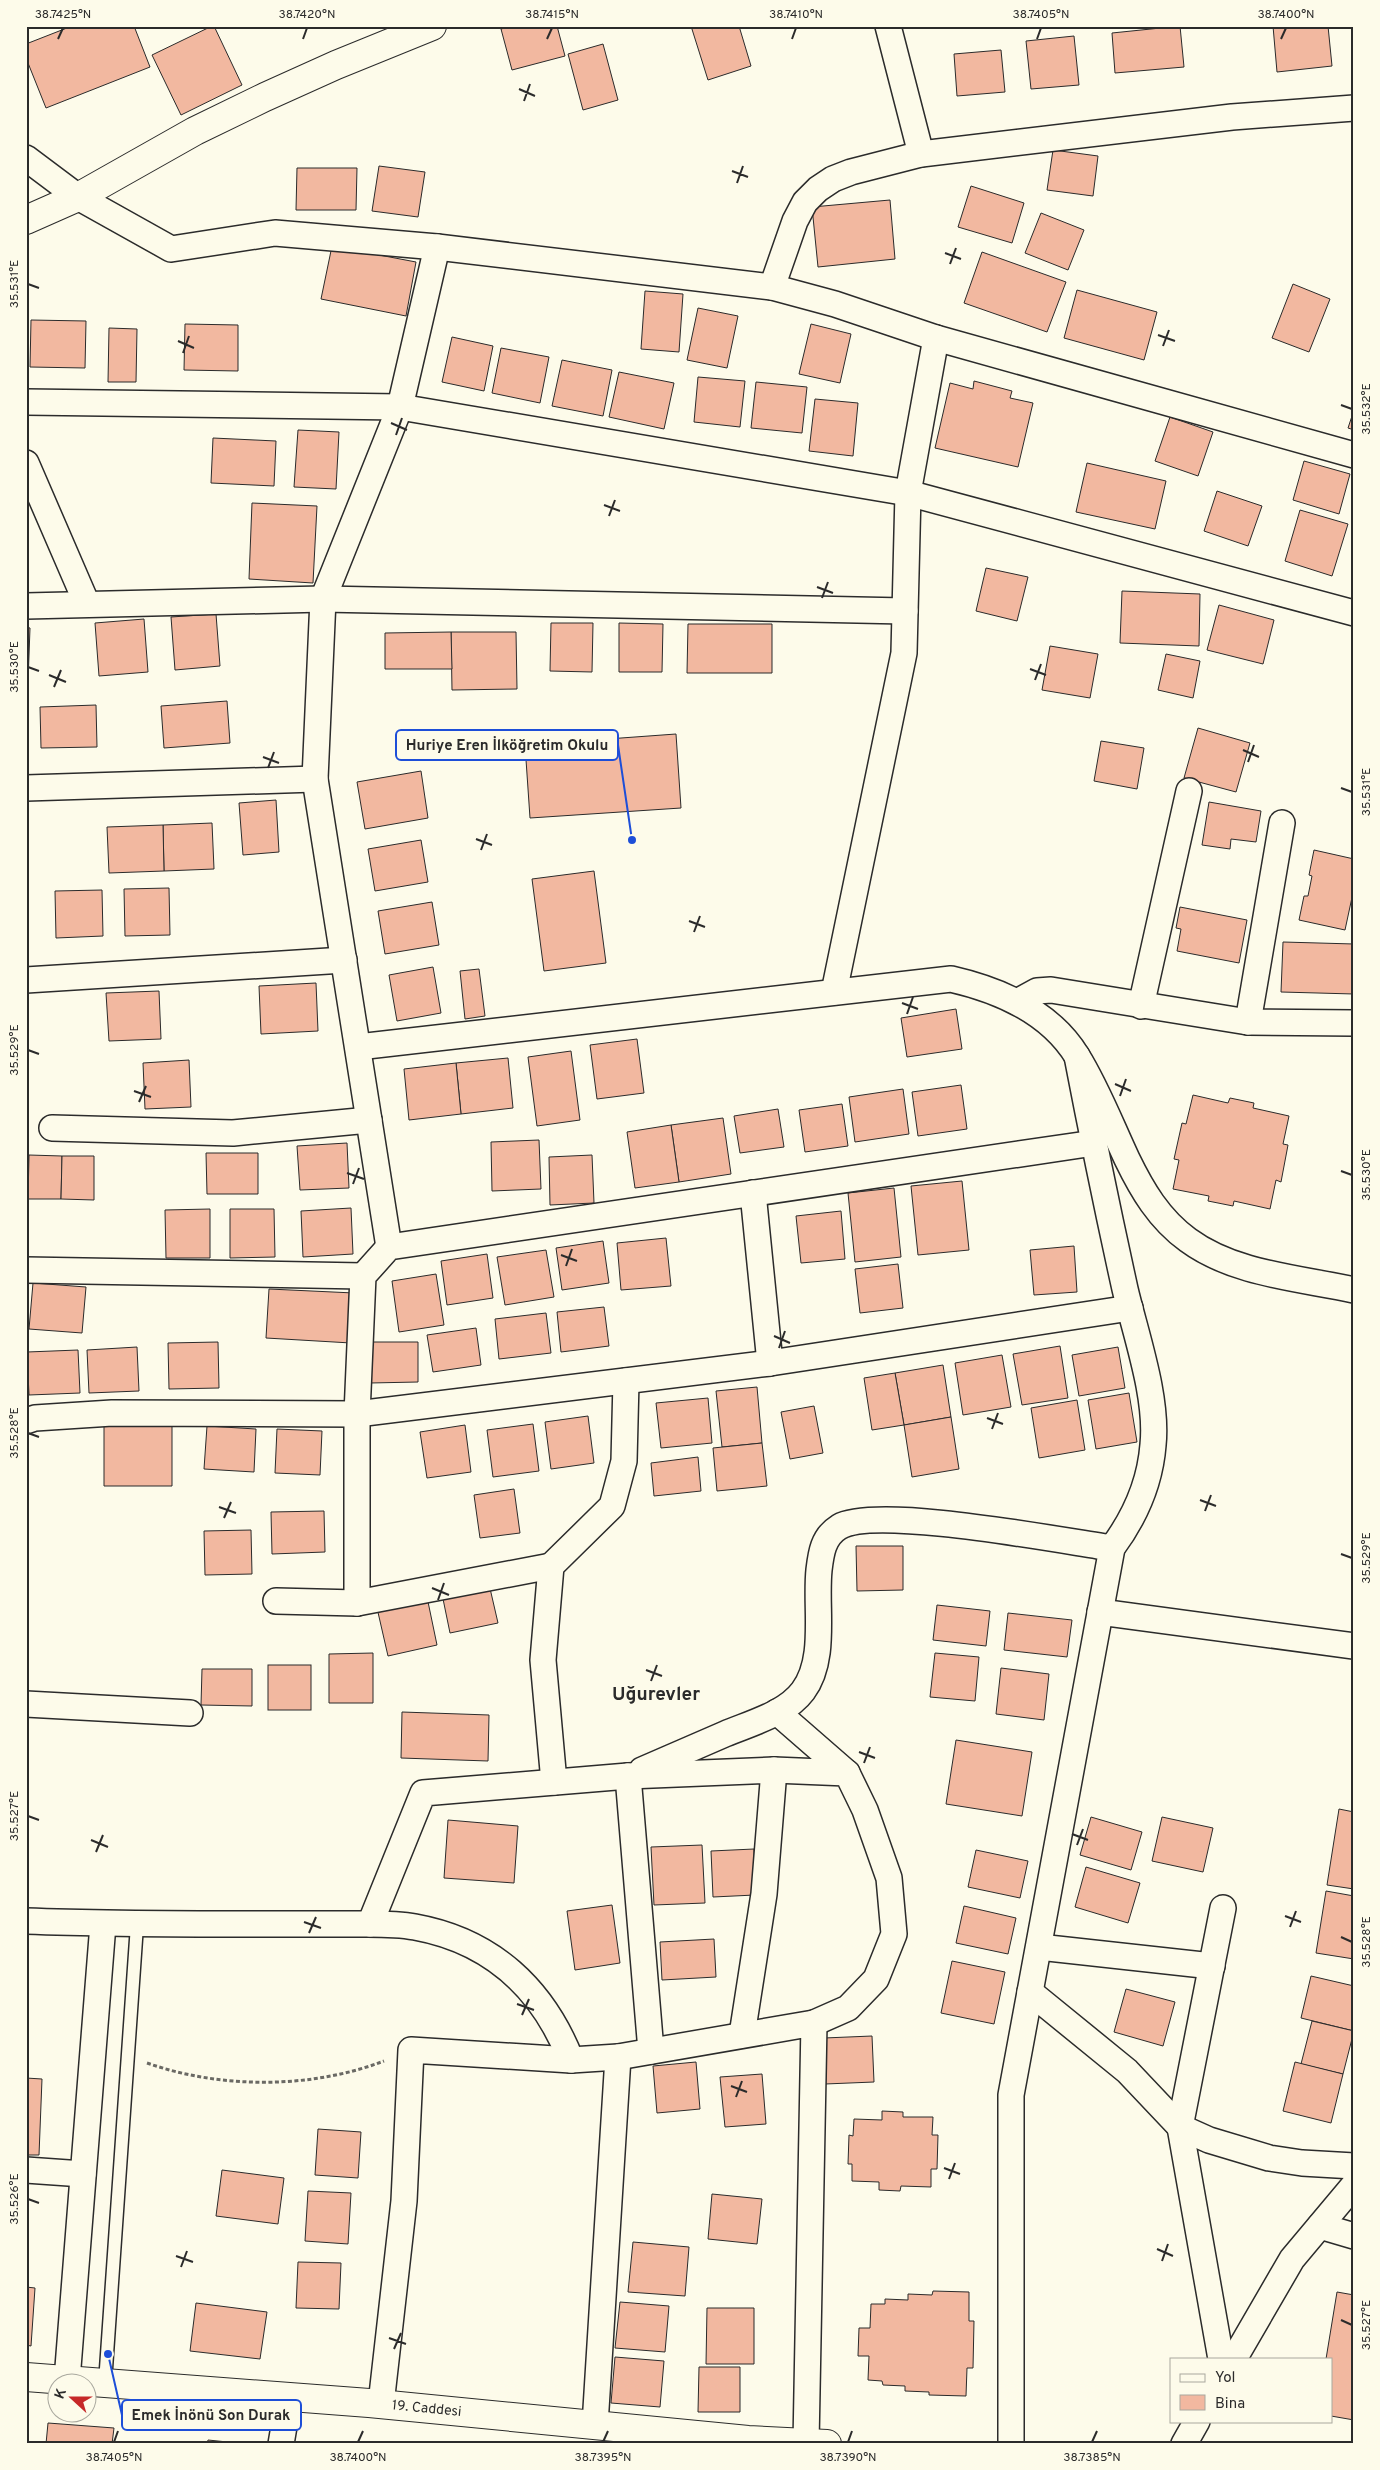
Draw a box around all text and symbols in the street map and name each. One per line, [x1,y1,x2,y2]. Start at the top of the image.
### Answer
text: 38.7425°N [35,7,91,23]
text: 38.7420°N [279,7,335,23]
text: 38.7415°N [525,7,579,23]
text: 38.7410°N [769,7,823,23]
text: 38.7405°N [1012,7,1070,23]
text: 38.7400°N [1257,7,1315,23]
text: 35.531°E [7,260,23,308]
text: 35.532°E [1359,383,1375,435]
text: 35.530°E [7,641,23,693]
callout: Huriye Eren İlköğretim Okulu [396,730,618,760]
text: Huriye Eren İlköğretim Okulu [406,736,608,756]
text: 35.531°E [1359,768,1375,816]
text: 35.529°E [7,1024,23,1076]
text: 35.530°E [1359,1149,1375,1201]
text: 35.528°E [7,1407,23,1459]
text: 35.529°E [1359,1532,1375,1584]
district label: Uğurevler [612,1683,700,1707]
text: 35.527°E [7,1791,23,1841]
text: 35.528°E [1359,1916,1375,1968]
text: 35.526°E [7,2173,23,2225]
text: 35.527°E [1359,2300,1375,2350]
legend [1170,2358,1332,2422]
text: Yol [1215,2369,1236,2388]
north arrow [48,2372,98,2422]
text: K [52,2386,71,2402]
text: Bina [1215,2395,1245,2414]
street label: 19. Caddesi [391,2397,462,2420]
callout: Emek İnönü Son Durak [122,2400,301,2430]
text: Emek İnönü Son Durak [132,2406,290,2426]
text: 38.7405°N [85,2450,143,2466]
text: 38.7400°N [329,2450,387,2466]
text: 38.7395°N [574,2450,632,2466]
text: 38.7390°N [819,2450,877,2466]
text: 38.7385°N [1063,2450,1121,2466]

